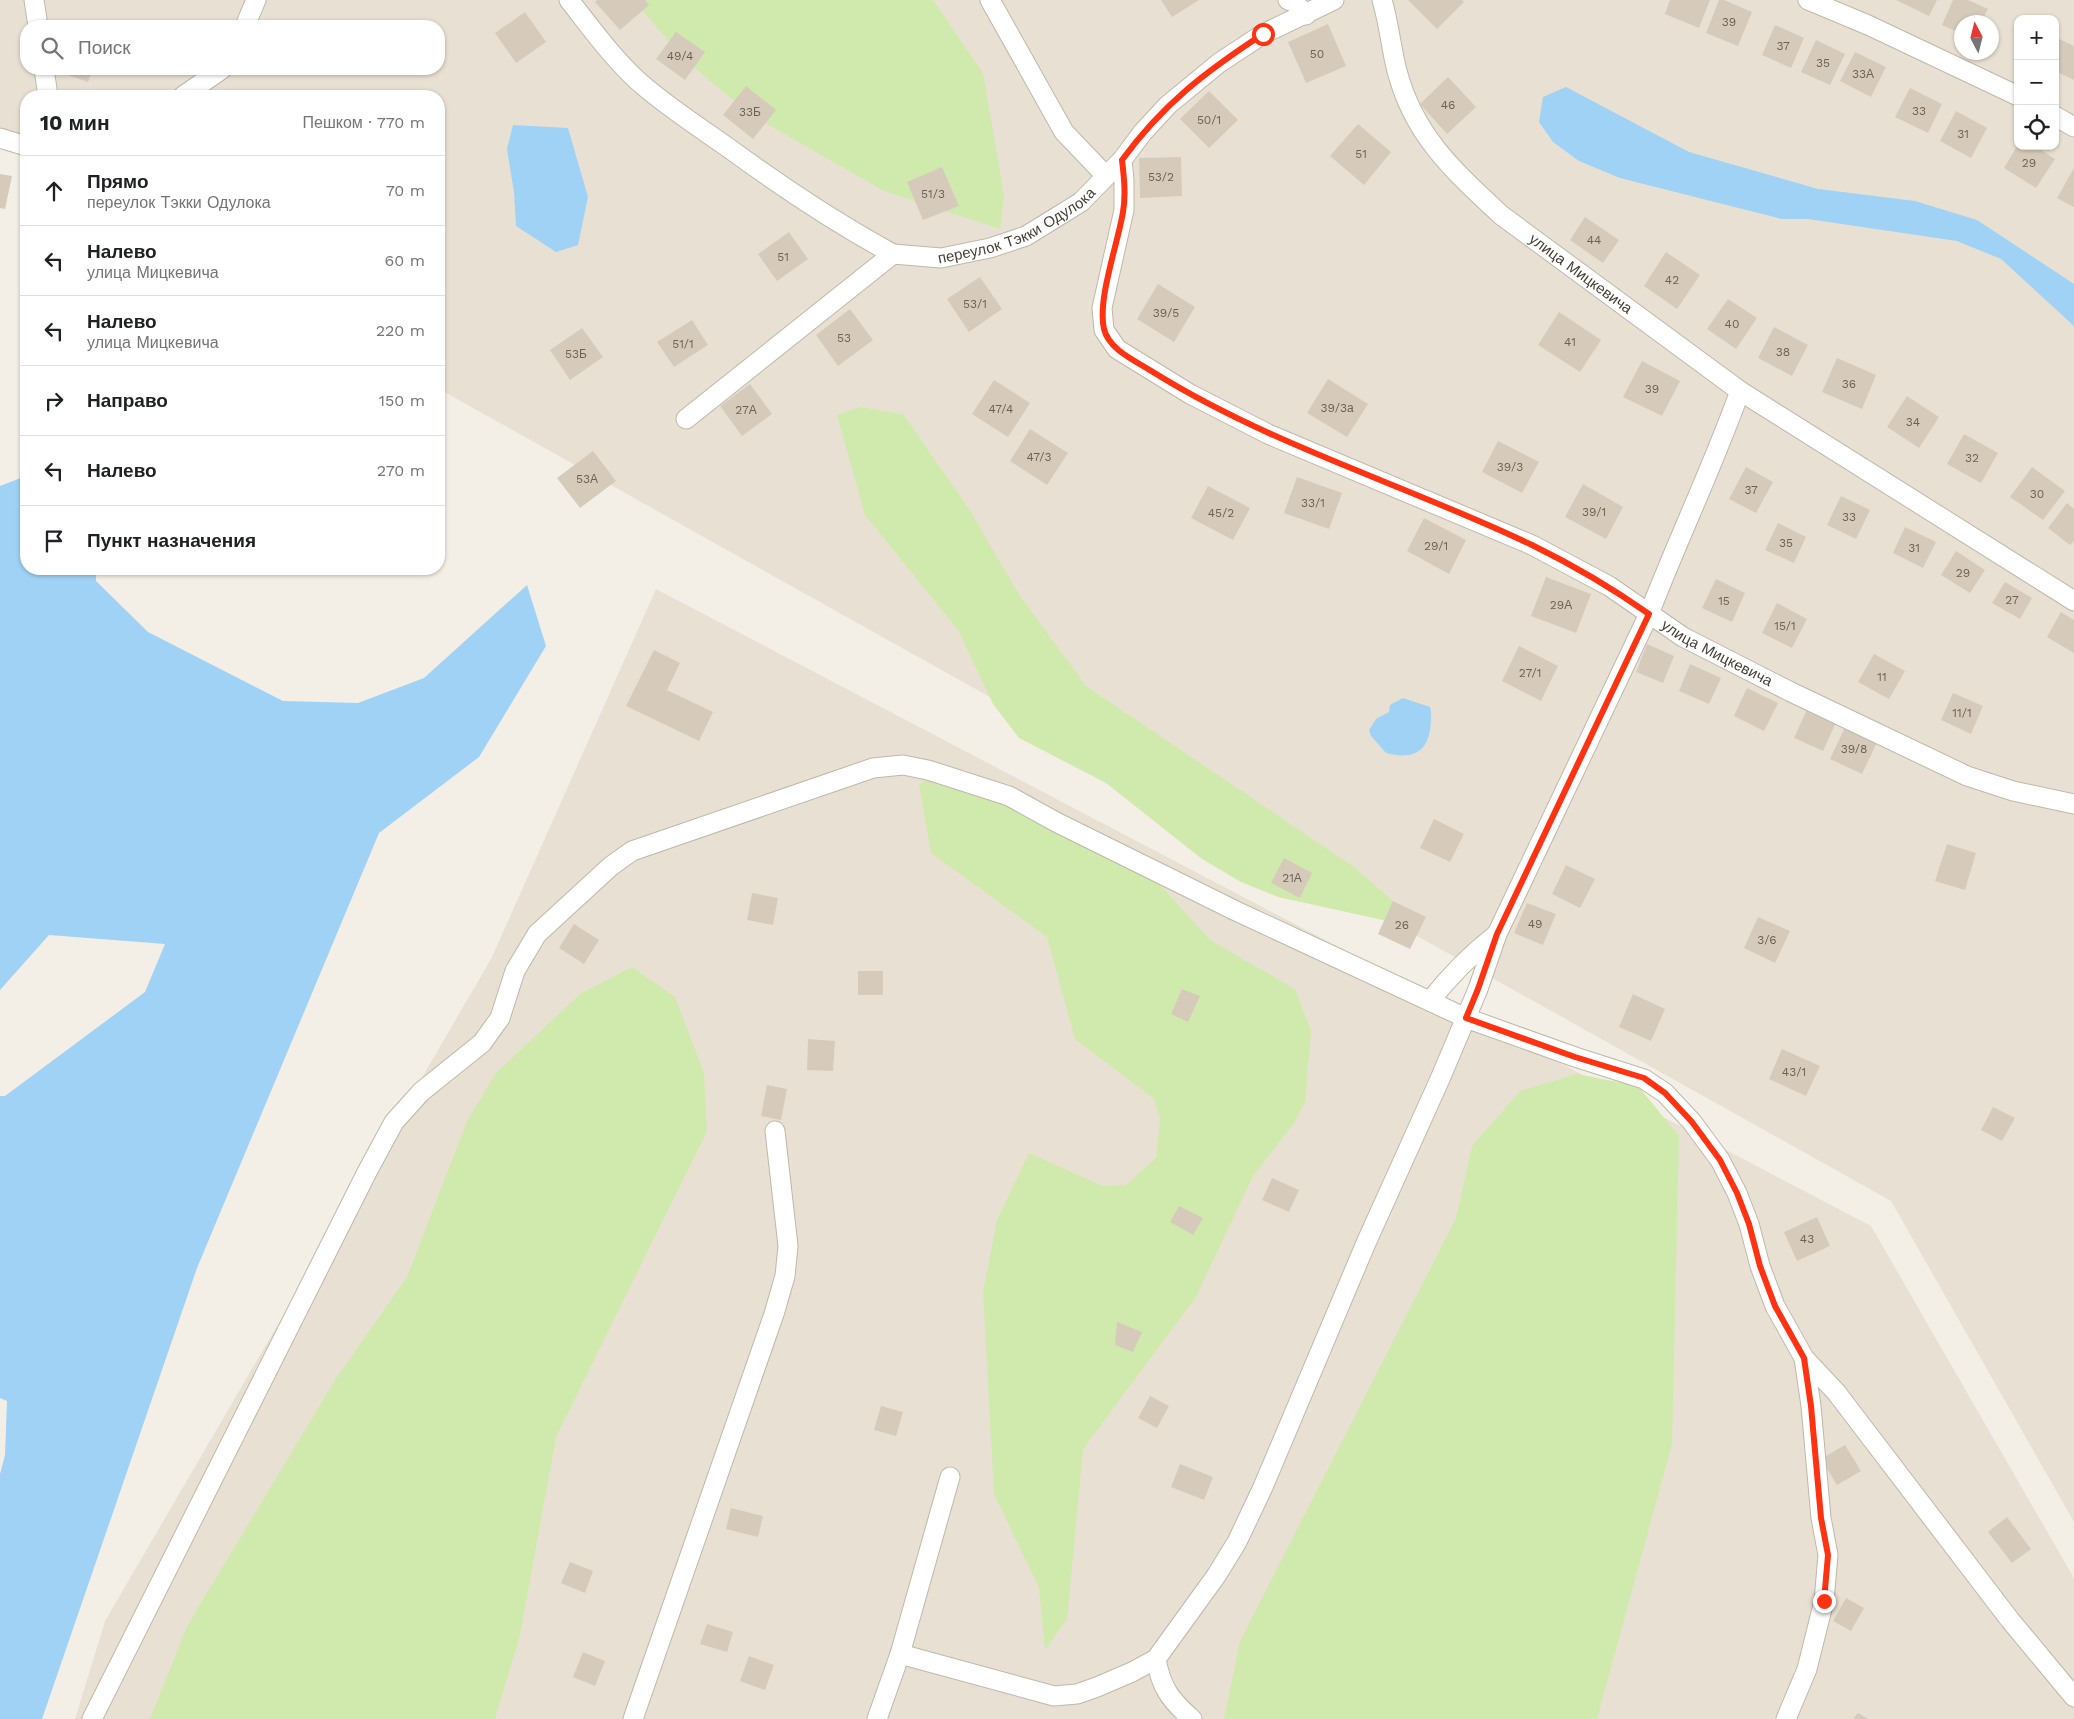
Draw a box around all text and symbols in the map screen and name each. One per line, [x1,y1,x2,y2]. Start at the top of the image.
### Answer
house number: 39 [1722,15,1736,29]
north arrow [1954,15,1999,60]
map controls [2014,15,2059,150]
button: + [2014,15,2059,60]
search box [20,20,445,75]
route start [1252,23,1275,46]
icon: search [38,34,66,62]
text: Поиск [78,36,131,59]
house number: 37 [1776,39,1790,53]
house number: 50 [1310,47,1324,61]
house number: 49/4 [667,49,693,63]
house number: 35 [1816,56,1830,70]
button: − [2014,60,2059,105]
house number: 33А [1852,67,1874,81]
house number: 46 [1441,98,1455,112]
house number: 33 [1912,104,1926,118]
house number: 33Б [739,105,761,119]
button: locate [2014,105,2059,150]
text: 10 мин [40,110,110,135]
text: Пешком · 770 m [303,113,425,132]
house number: 50/1 [1197,113,1221,127]
house number: 31 [1957,127,1969,141]
house number: 51 [1355,147,1367,161]
house number: 29 [2022,156,2036,170]
text: Прямо [87,170,149,193]
house number: 53/2 [1148,170,1174,184]
icon: ahead [40,177,68,205]
text: 70 m [386,181,425,200]
street label: переулок Тэкки Одулока [936,183,1100,267]
house number: 51/3 [921,187,945,201]
text: переулок Тэкки Одулока [87,193,271,212]
street label: улица Мицкевича [1526,230,1636,318]
house number: 44 [1587,233,1601,247]
text: Налево [87,240,157,263]
icon: left [40,247,68,275]
house number: 51 [777,250,789,264]
text: 60 m [385,251,425,270]
text: улица Мицкевича [87,263,219,282]
house number: 42 [1665,273,1679,287]
house number: 53/1 [963,297,987,311]
house number: 39/5 [1153,306,1179,320]
text: Налево [87,310,157,333]
icon: left [40,317,68,345]
house number: 40 [1725,317,1739,331]
text: 220 m [376,321,425,340]
house number: 53 [837,331,851,345]
text: улица Мицкевича [87,333,219,352]
house number: 41 [1564,335,1576,349]
house number: 51/1 [672,337,694,351]
house number: 38 [1776,345,1790,359]
house number: 53Б [565,347,587,361]
house number: 36 [1842,377,1856,391]
house number: 39 [1645,382,1659,396]
icon: right [40,387,68,415]
text: Направо [87,389,168,412]
text: 150 m [379,391,425,410]
house number: 39/3а [1320,401,1354,415]
house number: 47/4 [989,402,1013,416]
house number: 27А [735,403,757,417]
house number: 34 [1906,415,1920,429]
house number: 47/3 [1026,450,1052,464]
house number: 32 [1965,451,1979,465]
icon: left [40,457,68,485]
text: Налево [87,459,157,482]
house number: 39/3 [1497,460,1523,474]
text: 270 m [377,461,425,480]
house number: 53А [576,472,598,486]
house number: 37 [1744,483,1758,497]
house number: 30 [2030,487,2044,501]
house number: 33/1 [1301,496,1325,510]
house number: 39/1 [1582,505,1606,519]
house number: 45/2 [1208,506,1234,520]
house number: 33 [1842,510,1856,524]
icon: arrive [40,527,68,555]
text: Пункт назначения [87,529,256,552]
house number: 35 [1779,536,1793,550]
house number: 29/1 [1424,539,1448,553]
house number: 31 [1908,541,1920,555]
house number: 29 [1956,566,1970,580]
house number: 27 [2005,593,2019,607]
house number: 15 [1718,594,1730,608]
house number: 29А [1550,598,1572,612]
street label: улица Мицкевича [1658,616,1776,690]
house number: 15/1 [1774,619,1796,633]
house number: 27/1 [1519,666,1541,680]
house number: 11 [1877,670,1887,684]
house number: 11/1 [1952,706,1972,720]
house number: 39/8 [1841,742,1867,756]
house number: 21А [1282,871,1302,885]
house number: 49 [1528,917,1542,931]
house number: 26 [1395,918,1409,932]
house number: 3/6 [1757,933,1777,947]
house number: 43/1 [1782,1065,1806,1079]
house number: 43 [1800,1232,1814,1246]
route end [1813,1590,1836,1613]

